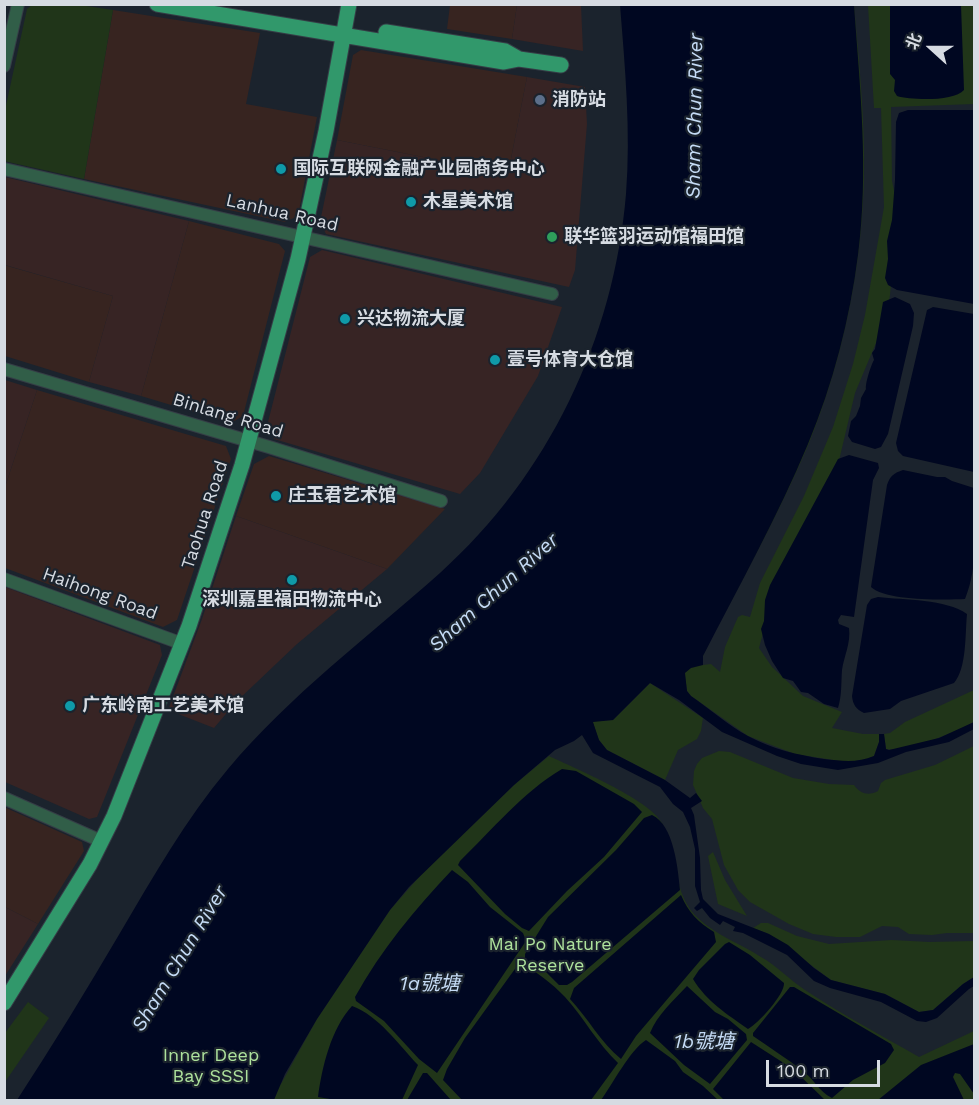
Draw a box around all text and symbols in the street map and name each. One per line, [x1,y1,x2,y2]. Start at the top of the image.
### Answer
north arrow [901,18,961,78]
text: 北 [902,30,925,52]
water label: Sham Chun River [682,33,708,199]
place label: 消防站 [552,89,606,111]
marker: 消防站 [533,93,547,107]
place label: 国际互联网金融产业园商务中心 [293,158,545,180]
marker: 国际互联网金融产业园商务中心 [274,162,288,176]
street label: Lanhua Road [224,190,340,236]
place label: 木星美术馆 [423,191,513,213]
marker: 木星美术馆 [404,195,418,209]
place label: 联华篮羽运动馆福田馆 [564,226,744,248]
marker: 联华篮羽运动馆福田馆 [545,230,559,244]
place label: 兴达物流大厦 [357,308,465,330]
marker: 兴达物流大厦 [338,312,352,326]
place label: 壹号体育大仓馆 [507,349,633,371]
marker: 壹号体育大仓馆 [488,353,502,367]
street label: Binlang Road [170,389,286,443]
street label: Taohua Road [177,458,233,572]
place label: 庄玉君艺术馆 [288,485,396,507]
marker: 庄玉君艺术馆 [269,489,283,503]
water label: Sham Chun River [424,529,564,657]
street label: Haihong Road [40,563,160,625]
marker: 深圳嘉里福田物流中心 [285,573,299,587]
place label: 深圳嘉里福田物流中心 [202,589,382,611]
place label: 广东岭南工艺美术馆 [82,695,244,717]
marker: 广东岭南工艺美术馆 [63,699,77,713]
water label: Sham Chun River [127,882,233,1036]
park label: Mai Po Nature Reserve [488,934,612,976]
water label: 1a號塘 [400,972,460,996]
water label: 1b號塘 [674,1030,734,1054]
park label: Inner Deep Bay SSSI [163,1045,259,1088]
scale bar [769,1048,883,1086]
text: 100 m [777,1060,830,1081]

